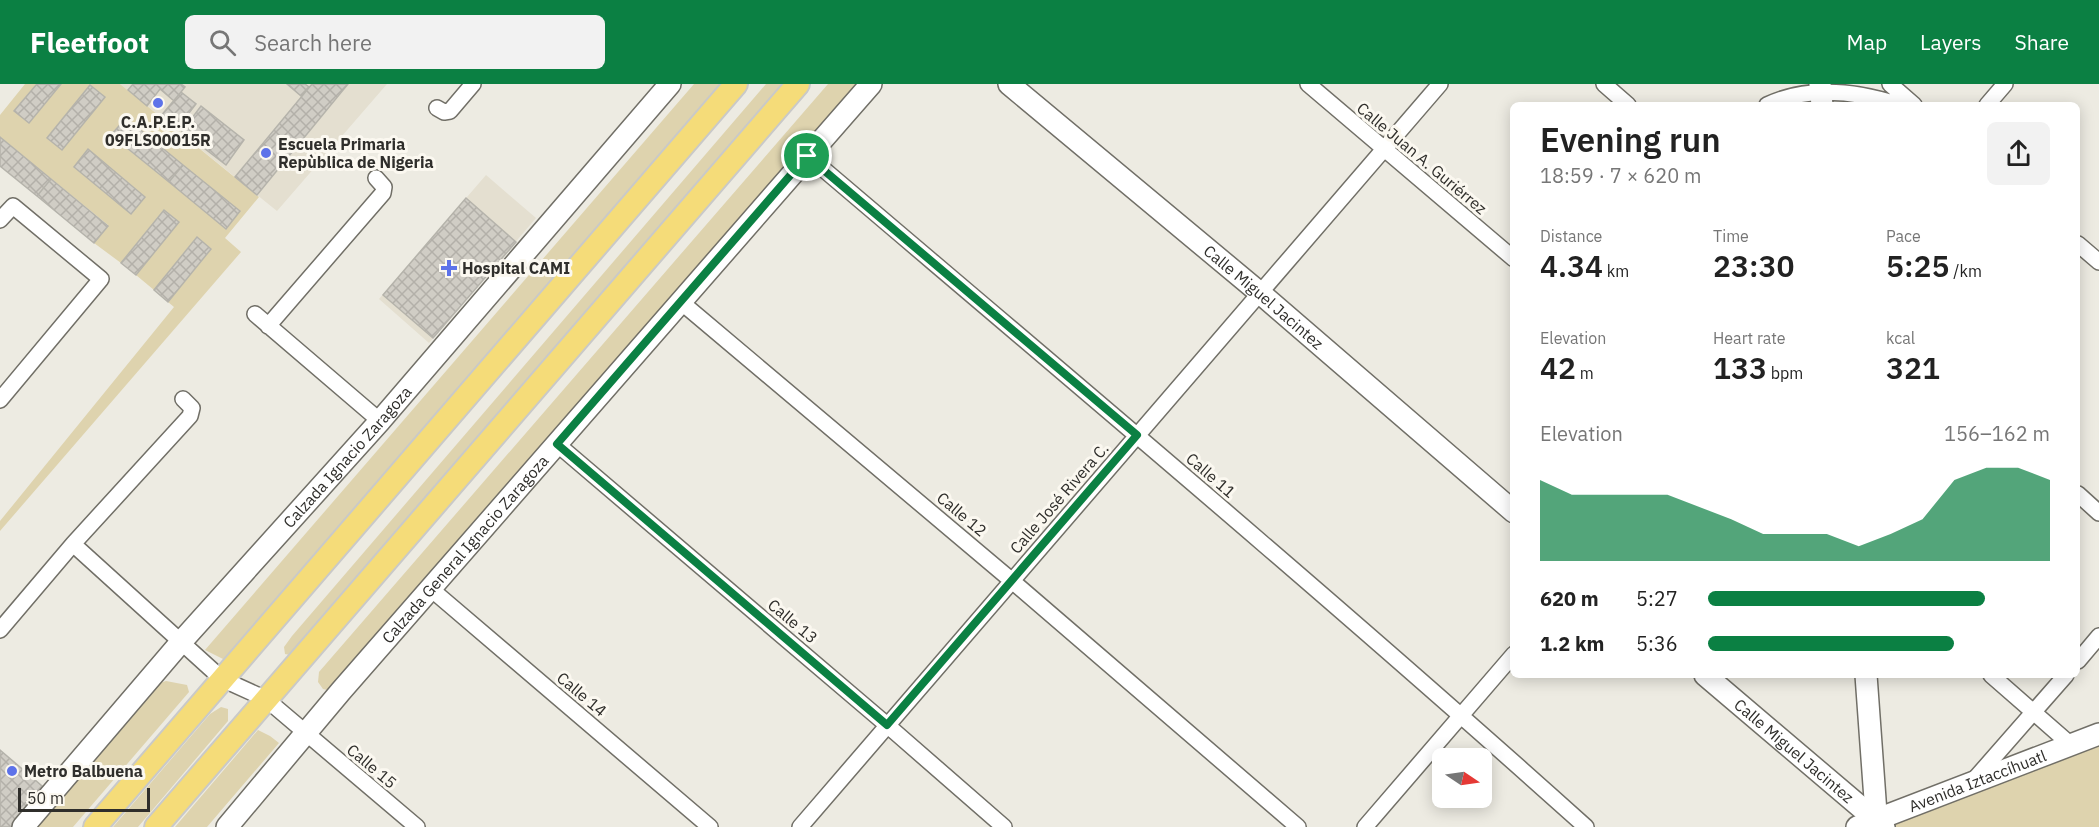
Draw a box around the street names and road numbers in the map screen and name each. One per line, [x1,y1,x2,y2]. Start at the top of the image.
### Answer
street label: Calle Juan A. Guriérrez [1353,98,1491,218]
street label: Calle Miguel Jacintez [1200,241,1328,353]
street label: Calzada Ignacio Zaragoza [279,382,416,532]
street label: Calle José Rivera C. [1005,438,1113,558]
street label: Calle 11 [1182,448,1240,502]
street label: Calzada General Ignacio Zaragoza [377,450,553,647]
street label: Calle 12 [933,487,991,541]
street label: Calle 13 [764,594,822,648]
street label: Calle 14 [553,667,611,721]
street label: Calle Miguel Jacintez [1730,694,1858,807]
street label: Calle 15 [343,739,401,793]
street label: Avenida Iztaccíhuatl [1906,745,2049,816]

